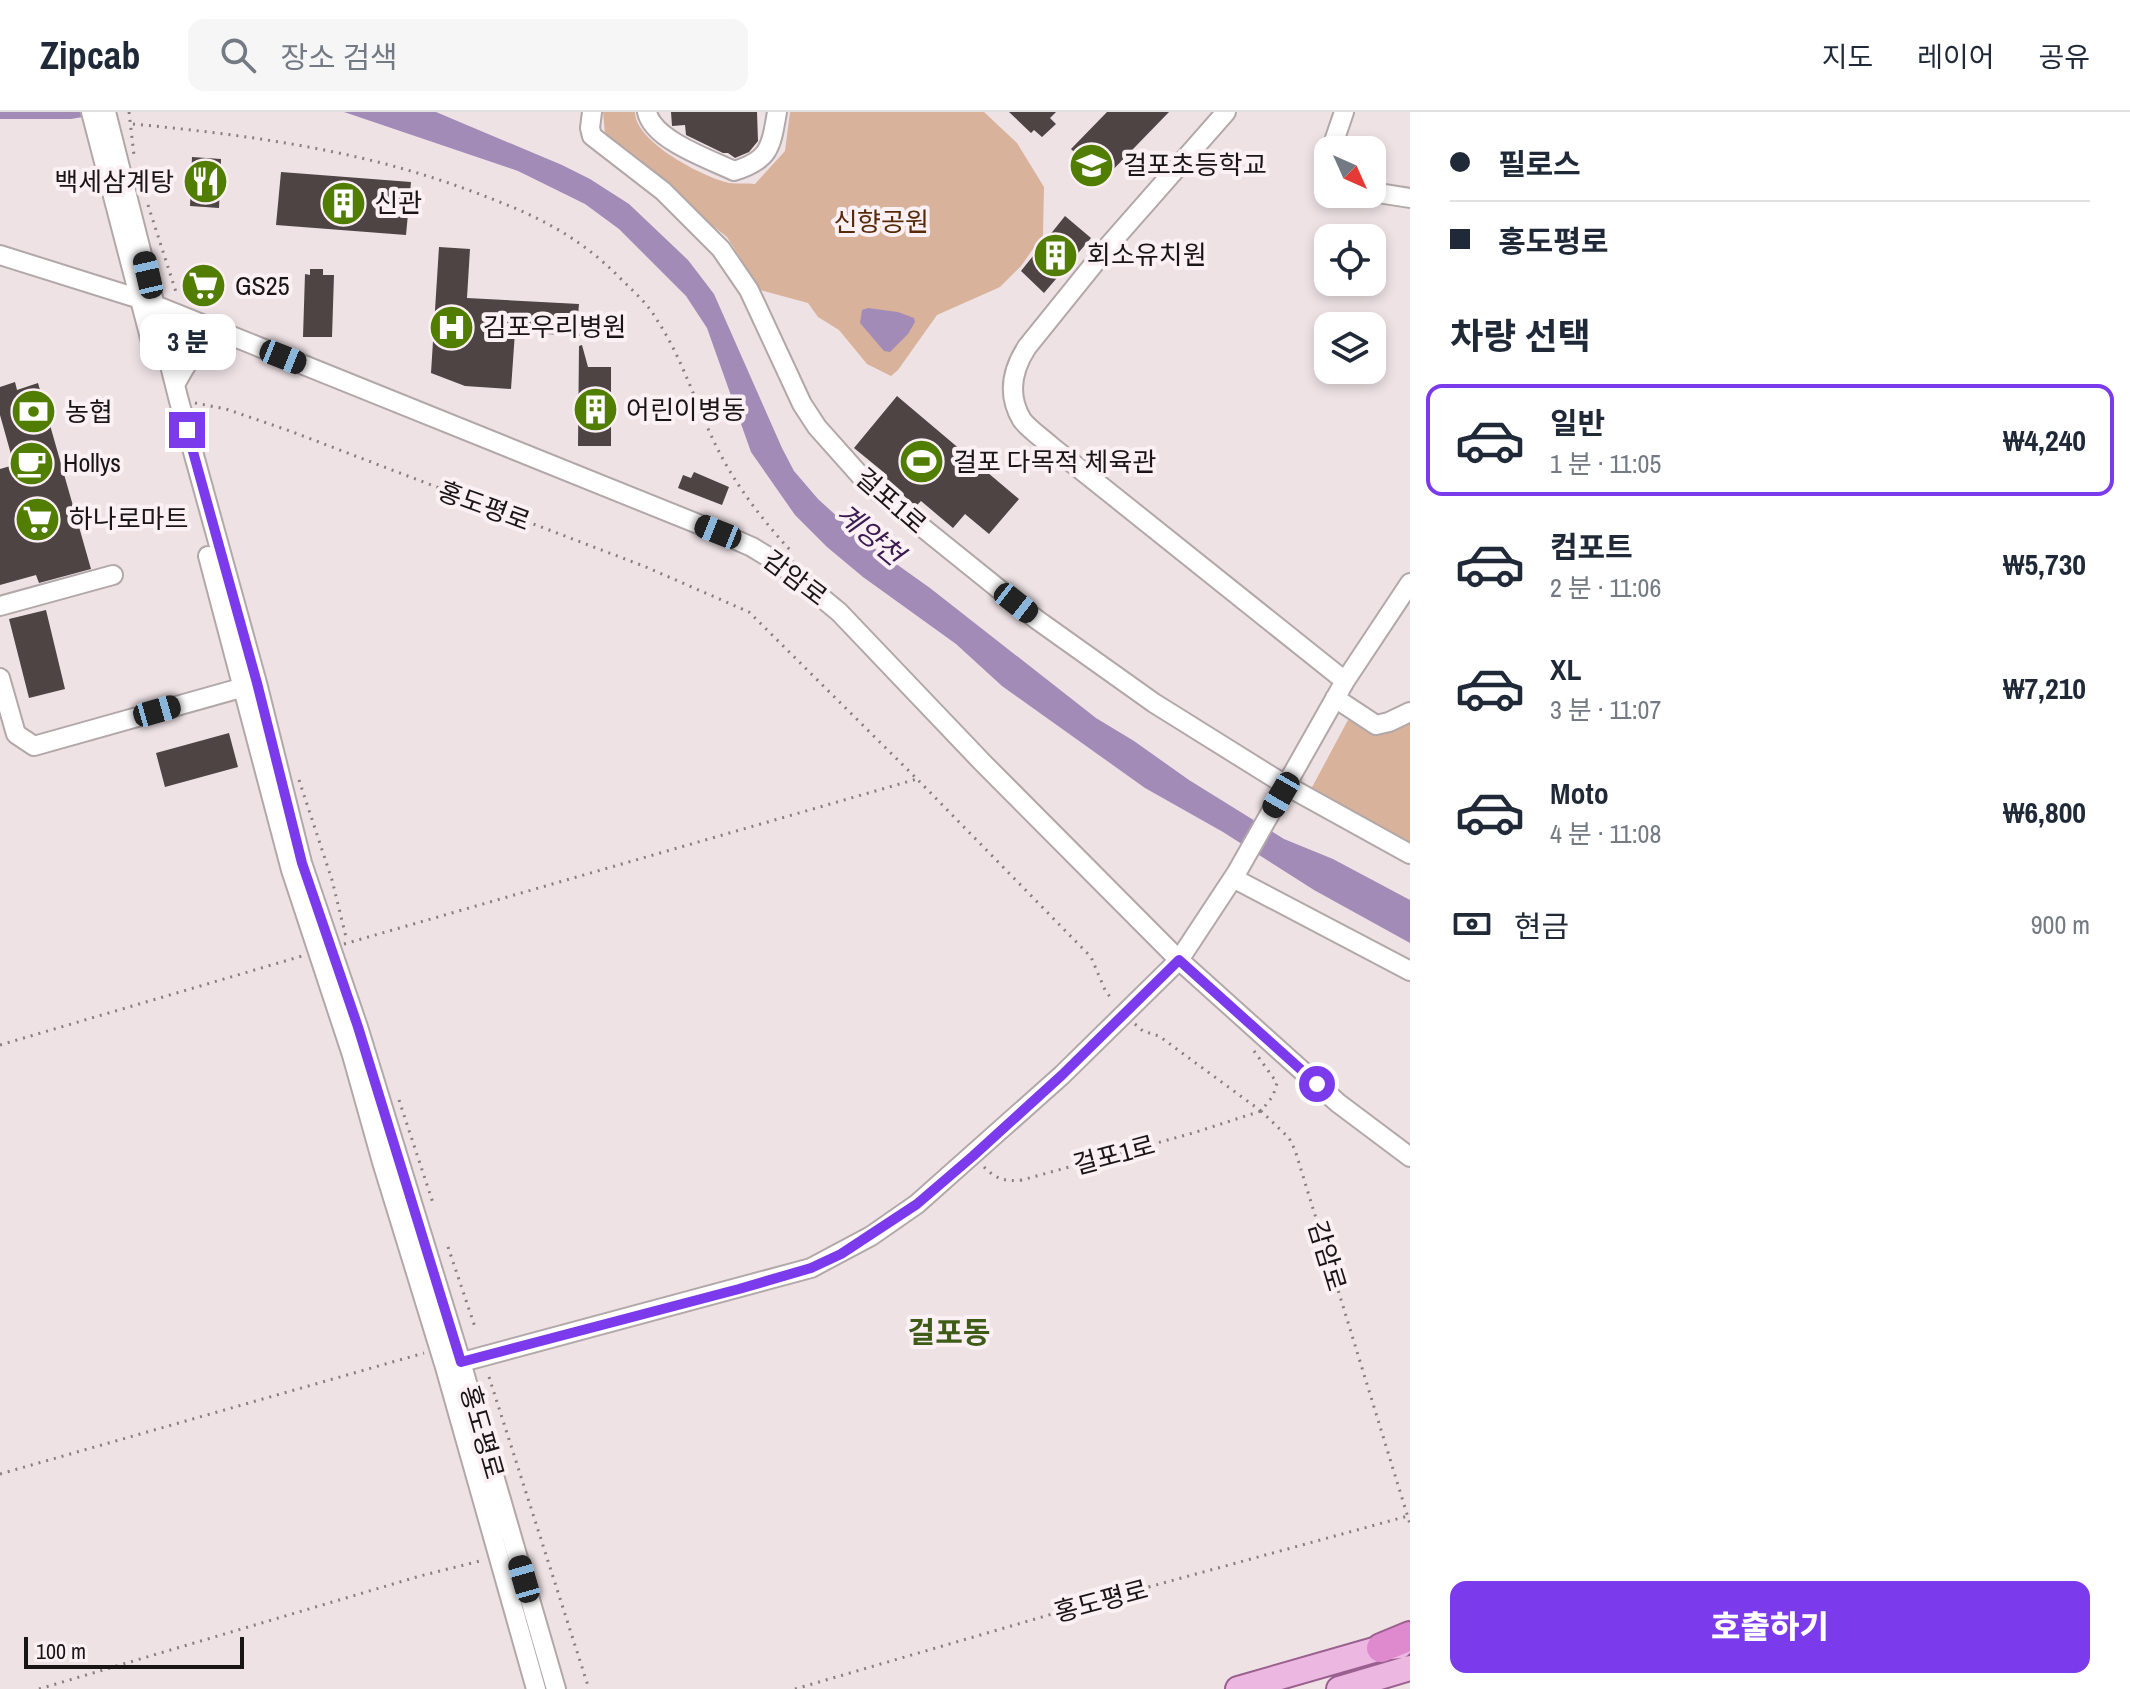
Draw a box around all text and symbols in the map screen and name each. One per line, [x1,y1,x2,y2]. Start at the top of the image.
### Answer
search box [188,19,748,91]
text: Zipcab [40,30,140,81]
icon: search [216,33,260,77]
text: 장소 검색 [280,37,398,77]
text: 지도 [1822,38,1873,76]
text: 레이어 [1917,38,1994,76]
text: 공유 [2038,38,2090,76]
north arrow [1314,136,1386,208]
map controls [1314,136,1386,384]
school or university icon: 걸포초등학교 [1068,141,1116,189]
text: 필로스 [1498,144,1581,184]
place label: 걸포초등학교 [1123,147,1267,182]
restaurant icon: 백세삼계탕 [181,158,229,206]
place label: 백세삼계탕 [54,164,174,199]
building icon: 신관 [319,179,367,227]
place label: 신관 [374,185,422,220]
park label: 신향공원 [833,204,929,239]
text: 홍도평로 [1498,221,1608,261]
button: locate [1314,224,1386,296]
building icon: 회소유치원 [1032,231,1080,279]
place label: 회소유치원 [1087,237,1207,272]
car [131,249,165,301]
supermarket icon: GS25 [180,262,228,310]
place label: GS25 [235,268,290,303]
hospital icon: 김포우리병원 [428,303,476,351]
place label: 김포우리병원 [483,309,627,344]
button: layers [1314,312,1386,384]
text: 차량 선택 [1450,312,1591,360]
callout: 3 분 [139,314,235,370]
text: 3 분 [167,324,209,359]
car [256,337,310,377]
building icon: 어린이병동 [571,386,619,434]
bank icon: 농협 [10,388,58,436]
place label: 어린이병동 [626,392,746,427]
place label: 농협 [65,394,113,429]
text: 일반 [1550,403,1605,443]
icon: car [1454,404,1526,476]
route end [169,412,205,448]
text: ₩4,240 [2003,420,2086,460]
sports icon: 걸포 다목적 체육관 [898,438,946,486]
cafe icon: Hollys [8,439,56,487]
place label: 걸포 다목적 체육관 [953,444,1156,479]
place label: Hollys [63,445,121,480]
text: 1 분 · 11:05 [1550,446,1661,481]
street label: 걸포1로 [848,460,934,541]
street label: 홍도평로 [433,473,535,538]
supermarket icon: 하나로마트 [14,495,62,543]
water label: 계양천 [828,495,914,575]
place label: 하나로마트 [69,501,189,536]
car [691,512,745,552]
text: 컴포트 [1550,527,1633,567]
icon: car [1454,528,1526,600]
street label: 감암로 [756,542,834,613]
text: ₩5,730 [2003,544,2086,584]
text: 2 분 · 11:06 [1550,570,1661,605]
car [990,579,1042,627]
text: XL [1550,649,1581,689]
icon: car [1454,652,1526,724]
text: ₩7,210 [2003,668,2086,708]
text: 3 분 · 11:07 [1550,692,1661,727]
car [131,693,183,729]
car [1259,768,1303,822]
text: Moto [1550,773,1609,813]
icon: car [1454,776,1526,848]
text: ₩6,800 [2003,792,2086,832]
text: 4 분 · 11:08 [1550,816,1661,851]
icon: cash [1450,902,1494,946]
text: 현금 [1514,906,1569,946]
text: 900 m [2031,907,2090,942]
route start [1299,1066,1335,1102]
street label: 걸포1로 [1069,1127,1159,1182]
street label: 감암로 [1300,1216,1355,1295]
district label: 걸포동 [908,1312,990,1352]
street label: 홍도평로 [452,1381,512,1483]
car [506,1553,542,1605]
street label: 홍도평로 [1050,1571,1152,1630]
button: 호출하기 [1450,1581,2090,1673]
scale bar [24,1633,244,1669]
text: 100 m [36,1636,86,1666]

